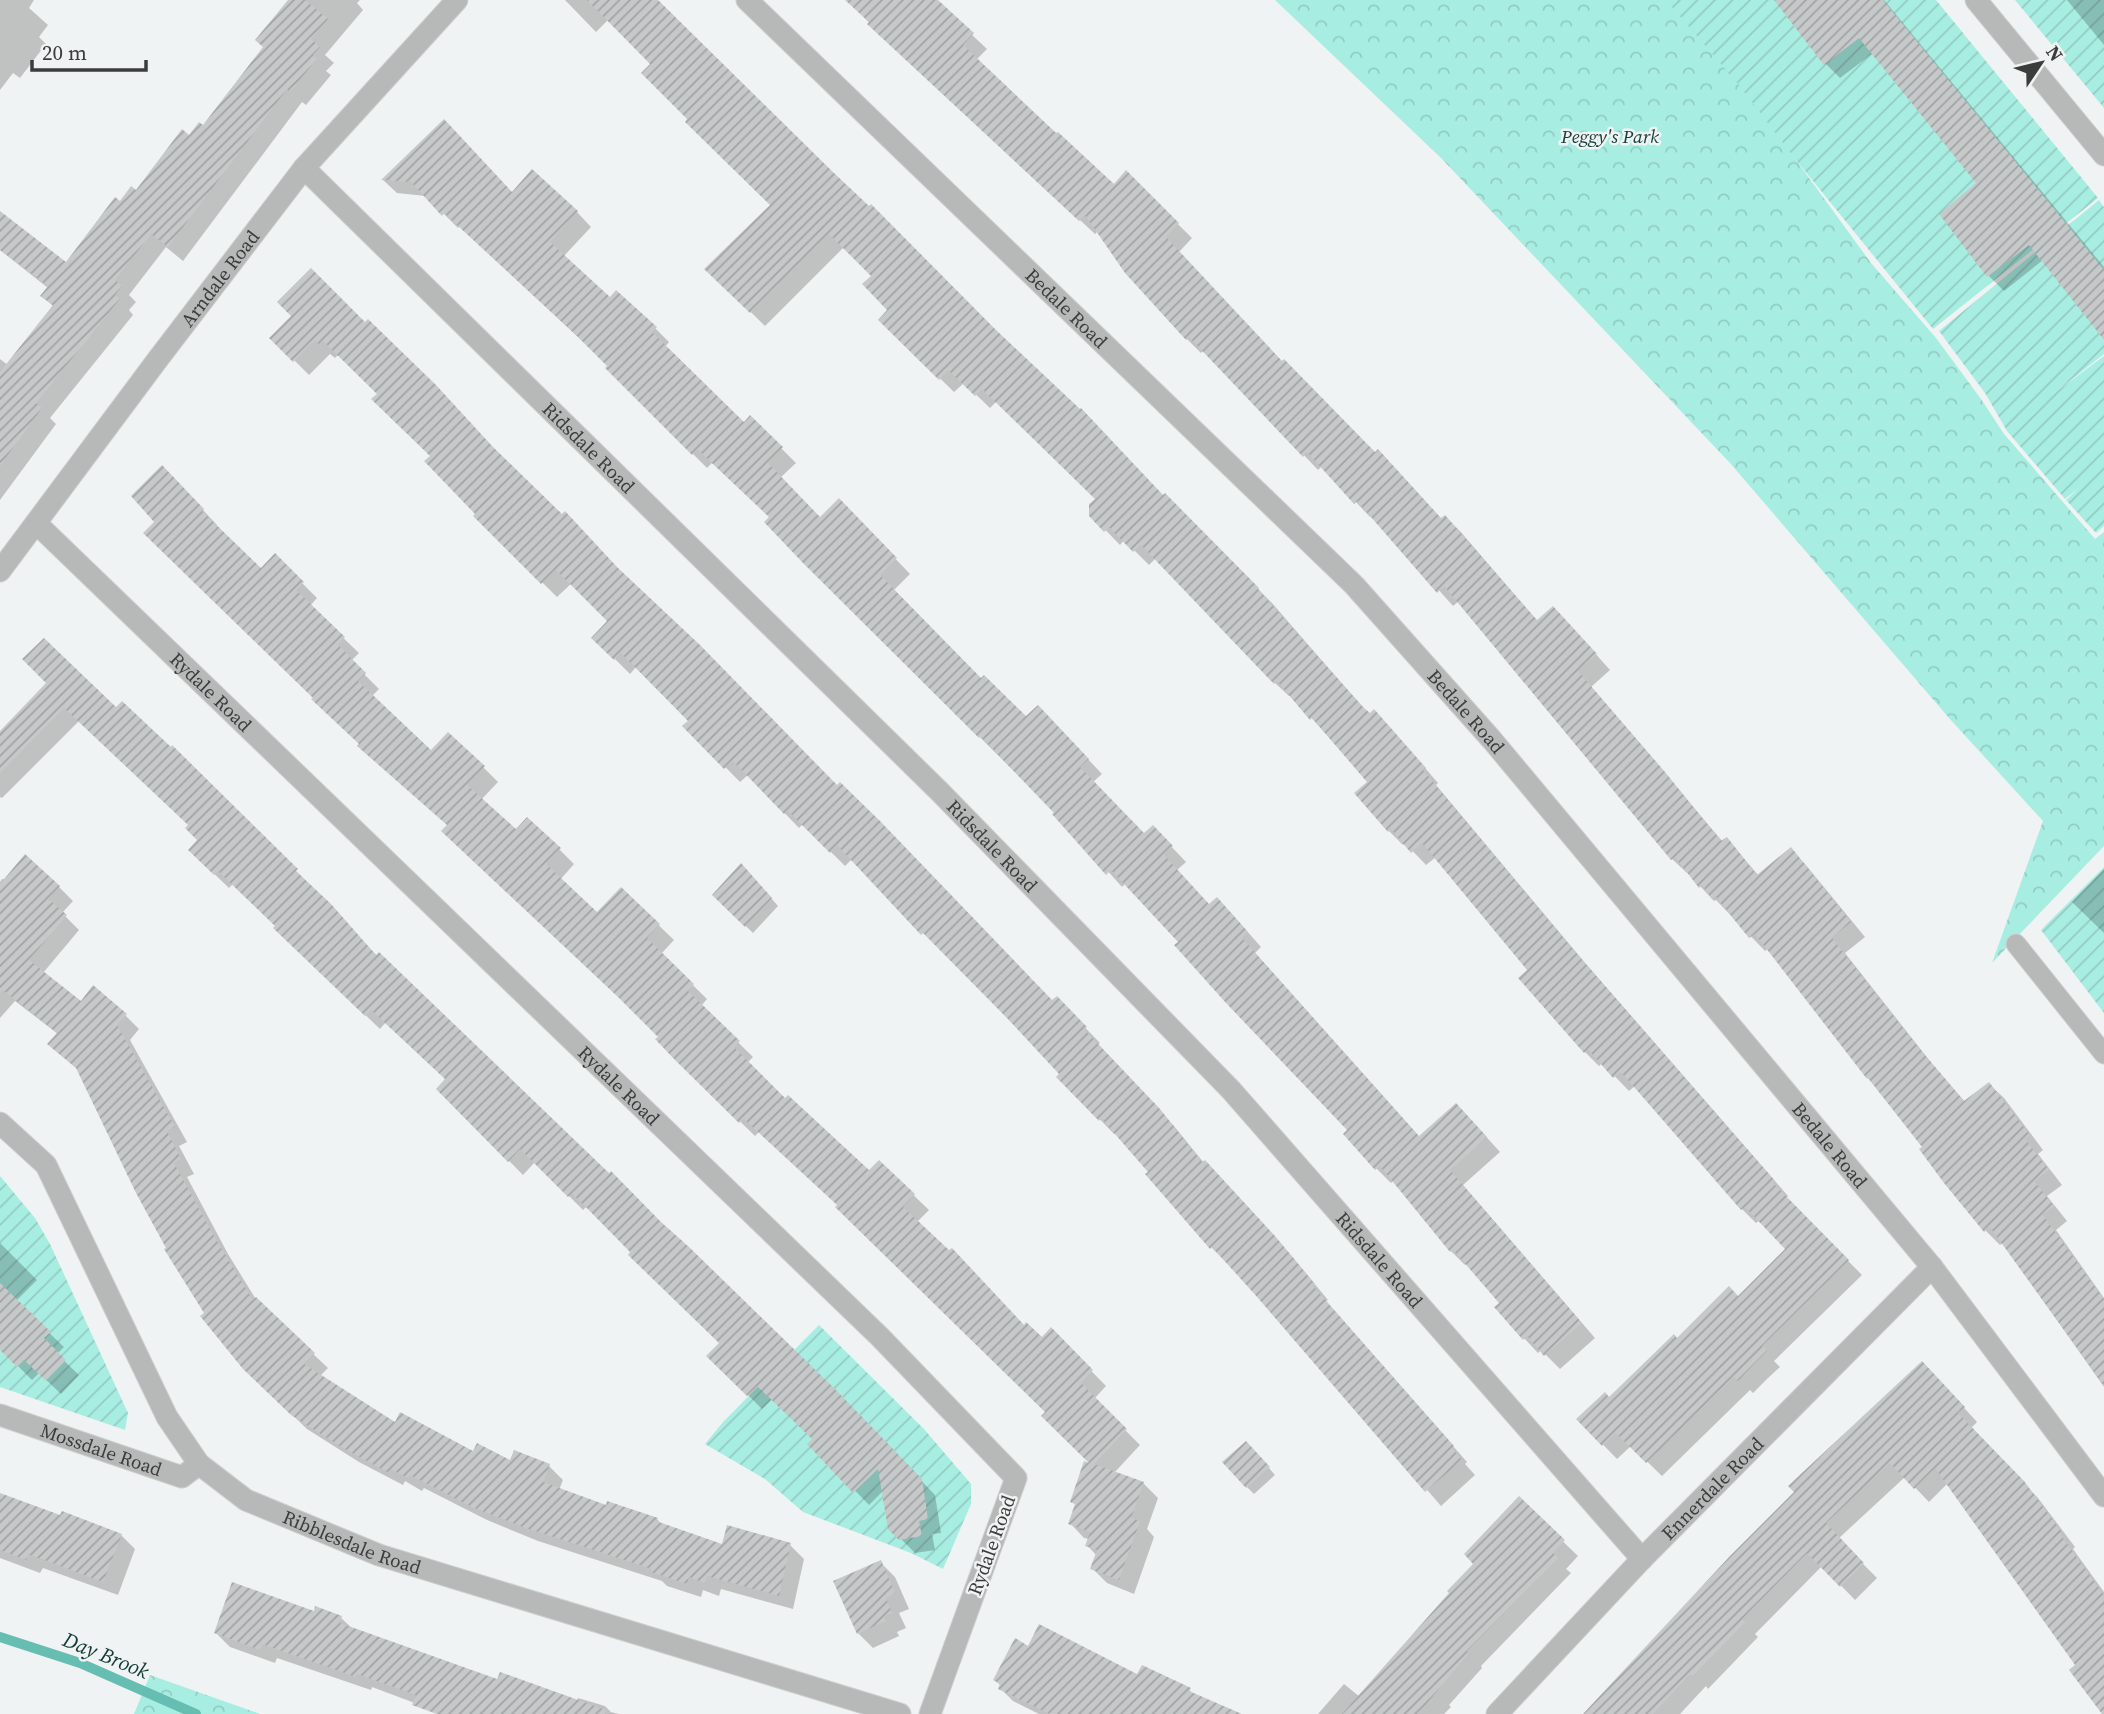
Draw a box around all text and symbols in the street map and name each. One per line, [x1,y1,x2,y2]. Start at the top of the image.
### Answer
scale bar [32,28,145,72]
north arrow [2006,28,2076,98]
text: 20 m [42,38,87,67]
text: N [2040,40,2070,67]
park label: Peggy's Park [1560,123,1659,149]
street label: Arndale Road [174,224,265,332]
street label: Bedale Road [1020,262,1114,354]
street label: Ridsdale Road [537,396,641,499]
street label: Rydale Road [164,646,258,737]
street label: Bedale Road [1422,663,1511,759]
street label: Ridsdale Road [941,794,1044,898]
street label: Rydale Road [572,1040,666,1131]
street label: Bedale Road [1786,1096,1874,1194]
street label: Ridsdale Road [1330,1206,1429,1314]
street label: Mossdale Road [37,1417,166,1482]
street label: Ennerdale Road [1655,1431,1769,1545]
street label: Rydale Road [961,1491,1021,1599]
street label: Ribblesdale Road [279,1504,424,1580]
water label: Day Brook [58,1624,154,1685]

